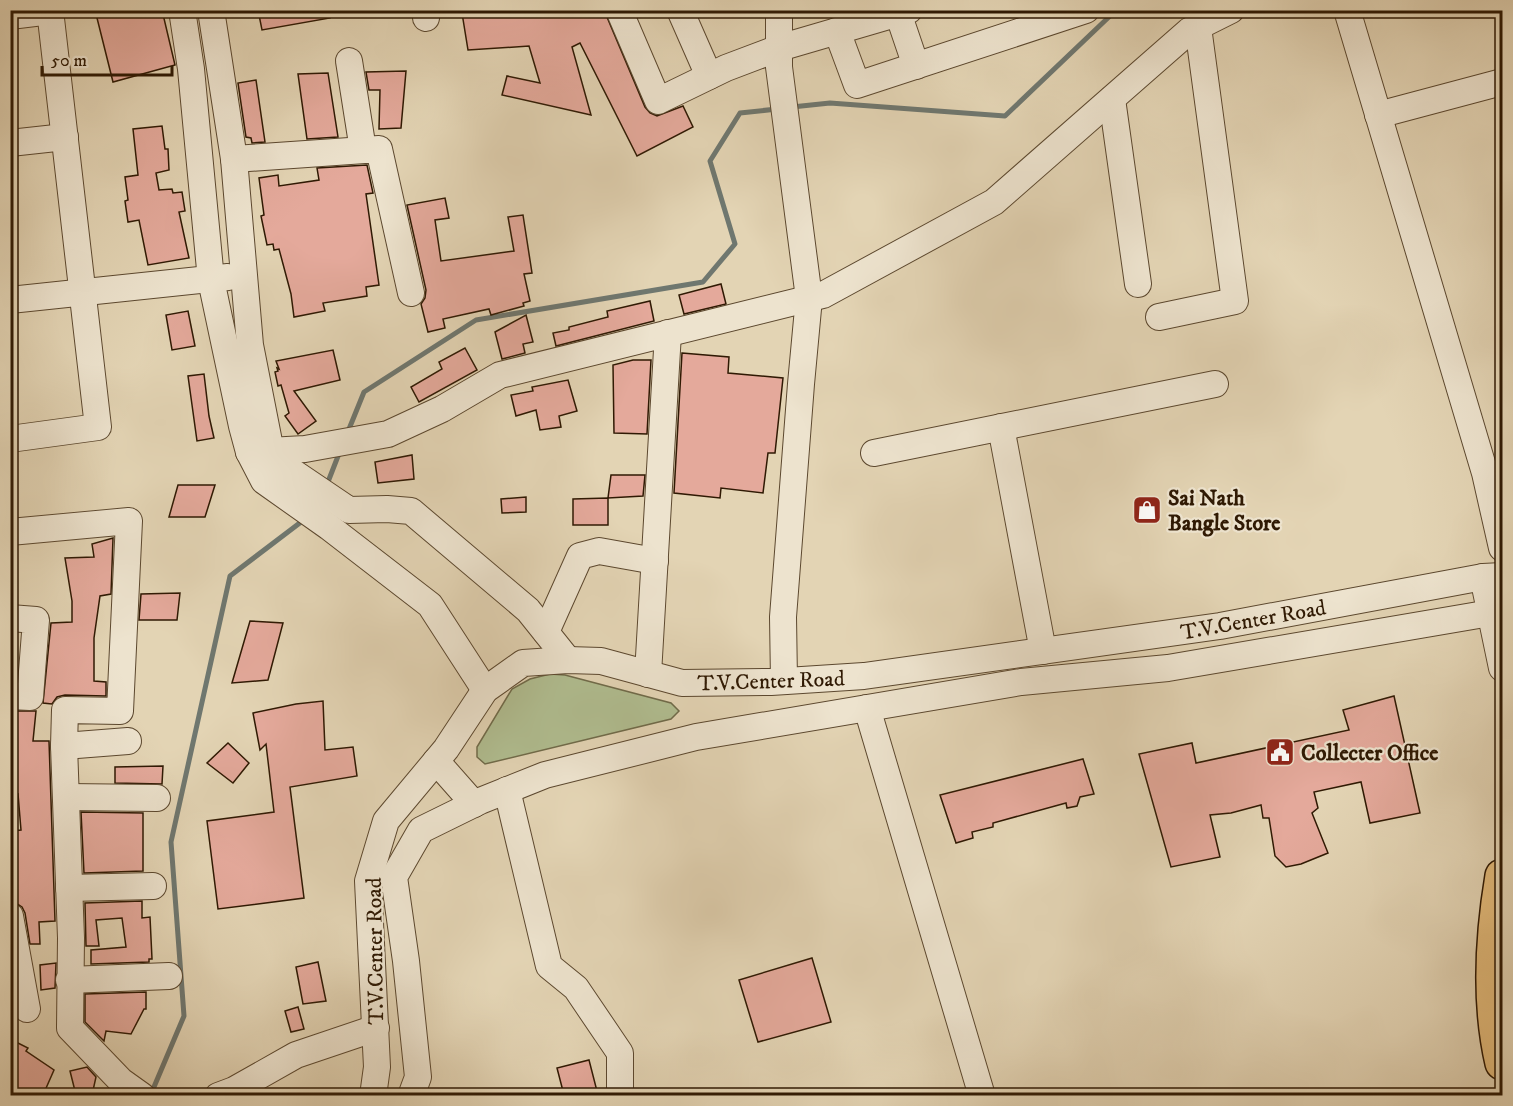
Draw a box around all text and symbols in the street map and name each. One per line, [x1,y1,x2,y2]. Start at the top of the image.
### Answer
scale bar [42,39,172,77]
text: 50 m [51,50,87,72]
place label: Sai Nath Bangle Store [1168,485,1280,537]
shop icon: Sai Nath Bangle Store [1131,494,1163,526]
street label: T.V.Center Road [1178,594,1328,647]
street label: T.V.Center Road [697,665,845,698]
public building icon: Collecter Office [1264,736,1296,768]
place label: Collecter Office [1301,740,1438,767]
street label: T.V.Center Road [361,877,390,1025]

